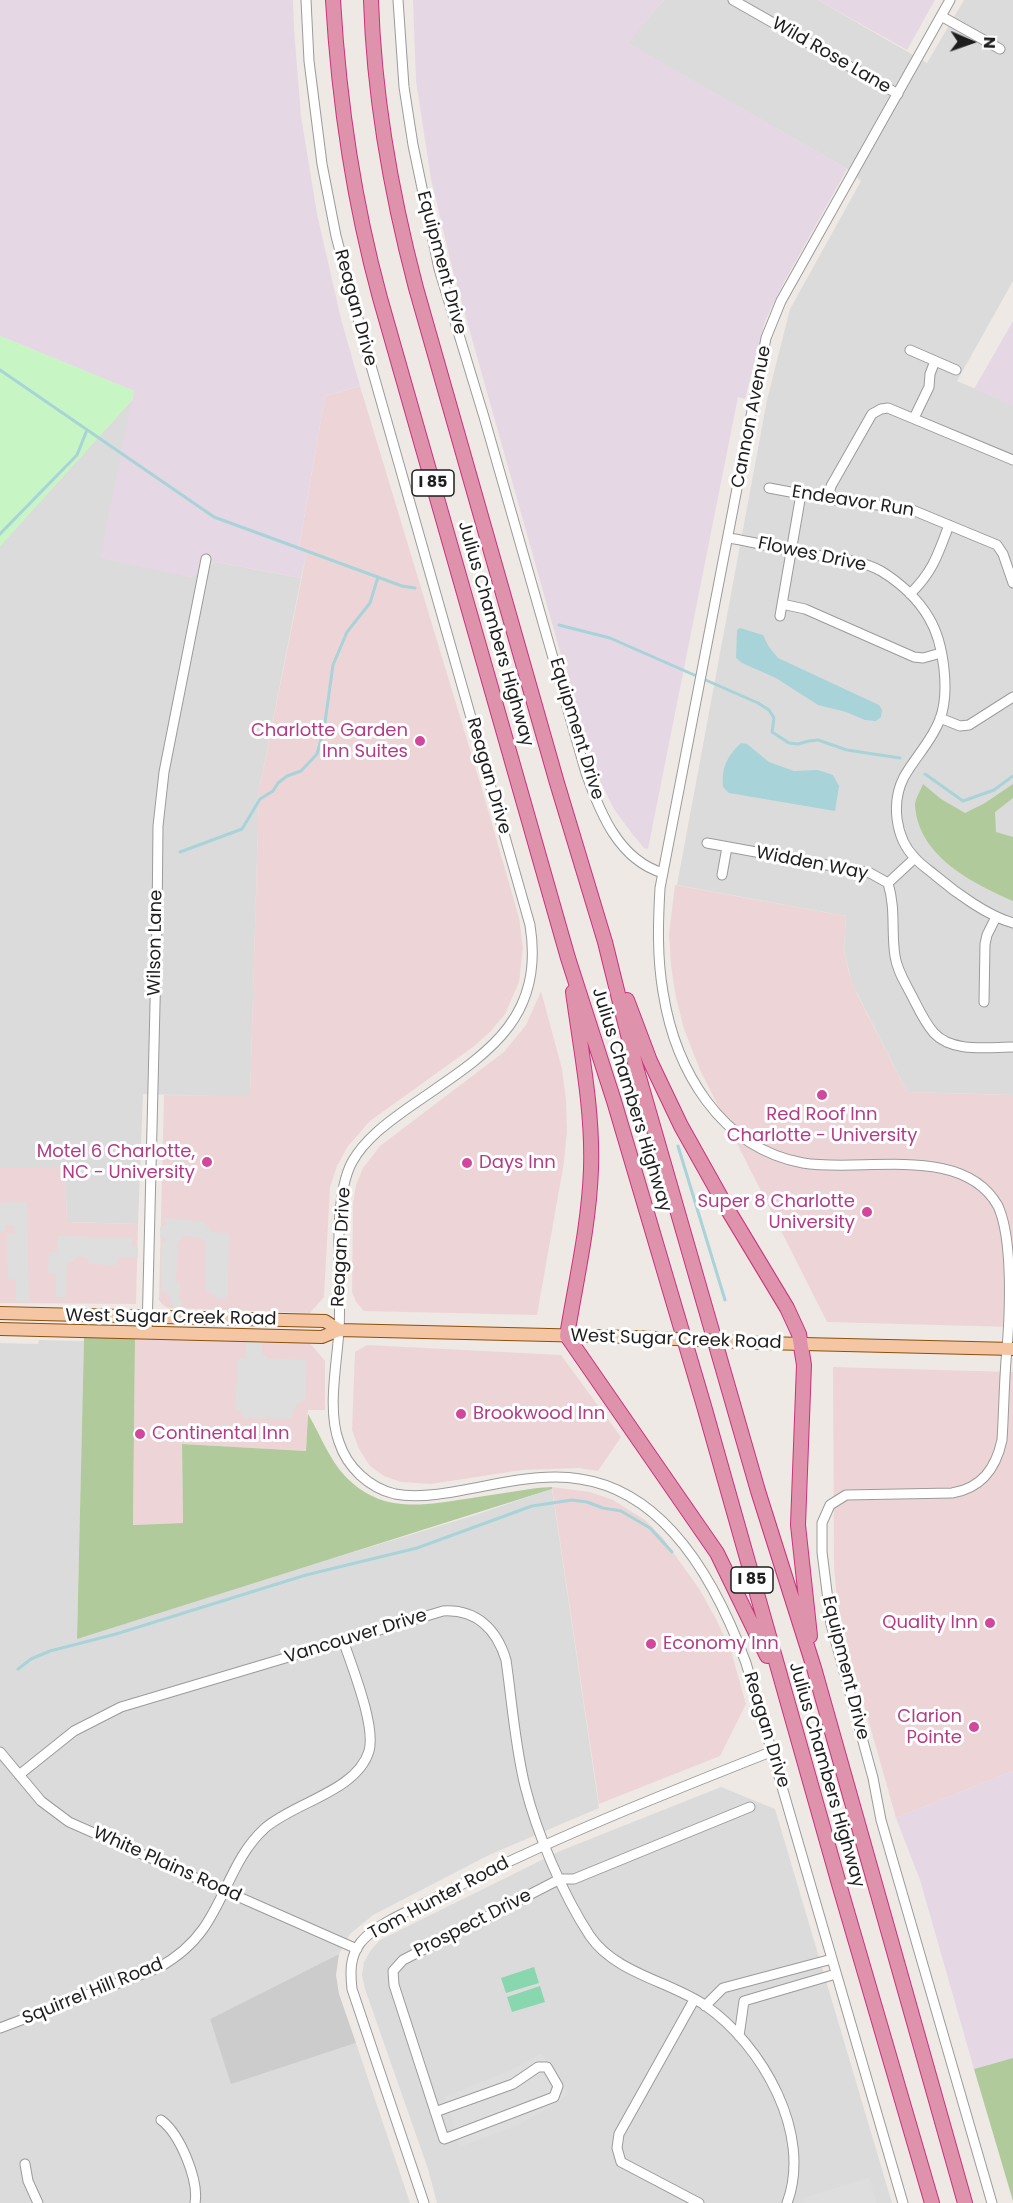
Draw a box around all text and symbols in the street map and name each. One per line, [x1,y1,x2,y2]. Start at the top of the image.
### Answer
north arrow [941,12,1001,72]
street label: Wild Rose Lane [768,13,894,99]
text: N [978,36,1001,49]
street label: Equipment Drive [412,189,470,337]
street label: Reagan Drive [329,247,381,369]
street label: Cannon Avenue [728,344,776,490]
road number: I 85 [412,470,454,496]
street label: Endeavor Run [790,482,916,522]
street label: Julius Chambers Highway [452,519,538,749]
street label: Flowes Drive [756,533,868,577]
street label: Equipment Drive [544,655,608,803]
street label: Reagan Drive [461,715,515,837]
place label: Charlotte Garden Inn Suites [251,720,408,762]
marker: Charlotte Garden Inn Suites [413,734,427,748]
street label: Widden Way [754,843,870,885]
street label: Wilson Lane [144,890,168,996]
street label: Julius Chambers Highway [587,985,675,1215]
marker: Red Roof Inn Charlotte - University [815,1088,829,1102]
place label: Red Roof Inn Charlotte - University [727,1104,917,1146]
place label: Motel 6 Charlotte, NC - University [37,1141,195,1184]
place label: Days Inn [479,1152,556,1174]
marker: Motel 6 Charlotte, NC - University [200,1155,214,1169]
marker: Days Inn [460,1156,474,1170]
street label: Reagan Drive [328,1186,356,1308]
place label: Super 8 Charlotte University [697,1191,855,1234]
marker: Super 8 Charlotte University [860,1205,874,1219]
street label: West Sugar Creek Road [65,1305,277,1331]
street label: West Sugar Creek Road [570,1326,782,1354]
place label: Brookwood Inn [473,1403,605,1425]
marker: Brookwood Inn [454,1407,468,1421]
place label: Continental Inn [152,1423,290,1445]
marker: Continental Inn [133,1427,147,1441]
road number: I 85 [731,1567,773,1593]
street label: Equipment Drive [817,1594,873,1742]
street label: Vancouver Drive [282,1605,430,1669]
place label: Quality Inn [882,1612,978,1634]
marker: Quality Inn [983,1616,997,1630]
place label: Economy Inn [663,1633,779,1655]
marker: Economy Inn [644,1637,658,1651]
street label: Julius Chambers Highway [783,1660,869,1890]
street label: Reagan Drive [738,1669,794,1791]
place label: Clarion Pointe [897,1706,962,1748]
marker: Clarion Pointe [967,1720,981,1734]
street label: White Plains Road [90,1823,244,1907]
street label: Tom Hunter Road [365,1853,513,1945]
street label: Prospect Drive [411,1885,535,1963]
street label: Squirrel Hill Road [19,1954,167,2030]

